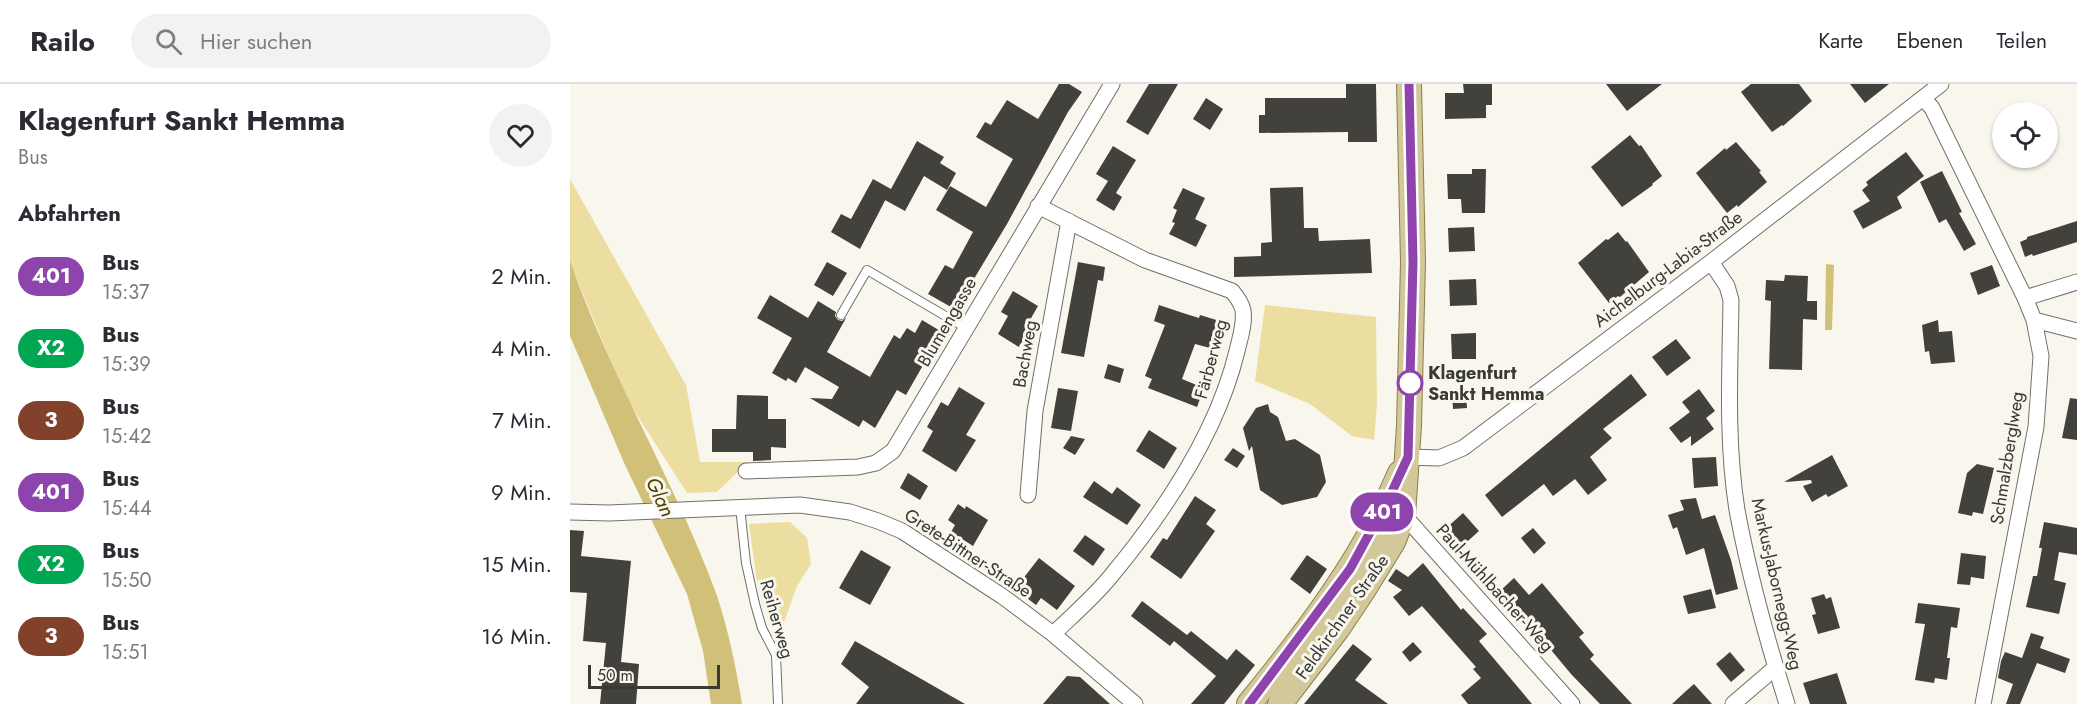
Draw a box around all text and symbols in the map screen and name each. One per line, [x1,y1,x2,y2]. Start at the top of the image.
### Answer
search box [131,14,551,68]
text: Railo [30,21,95,62]
icon: search [152,25,185,58]
text: Hier suchen [200,25,312,57]
text: Karte [1818,26,1863,56]
text: Ebenen [1896,26,1963,56]
text: Teilen [1996,26,2047,56]
text: Klagenfurt Sankt Hemma [18,100,345,141]
map controls [1992,102,2058,168]
button: locate [1992,102,2058,168]
button: heart [489,104,552,167]
text: Bus [18,143,48,172]
text: Abfahrten [18,197,121,229]
street label: Aichelburg-Labia-Straße [1588,204,1748,334]
text: Bus [102,246,139,278]
text: 2 Min. [491,260,552,292]
text: 401 [31,261,71,291]
street label: Blumengasse [911,273,983,371]
text: 15:37 [102,278,149,307]
street label: Färberweg [1188,316,1234,402]
text: Bus [102,318,139,350]
street label: Bachweg [1006,318,1044,390]
text: 4 Min. [491,332,552,364]
text: X2 [37,333,65,363]
text: 15:39 [102,350,151,379]
place label: Klagenfurt Sankt Hemma [1428,360,1545,407]
marker: Klagenfurt Sankt Hemma [1397,370,1423,396]
text: Bus [102,390,139,422]
street label: Schmalzberglweg [1984,390,2030,526]
text: 7 Min. [492,404,552,436]
text: 3 [44,405,58,435]
text: 15:42 [102,422,151,451]
text: Bus [102,462,139,494]
water label: Glan [638,472,682,522]
text: 9 Min. [491,476,552,508]
text: 401 [31,477,71,507]
line badge: 401 [1348,492,1416,532]
text: 15:44 [102,494,152,523]
street label: Markus-Jabornegg-Weg [1745,495,1809,673]
text: 401 [1362,497,1402,527]
street label: Grete-Bittner-Straße [899,502,1037,604]
street label: Paul-Mühlbacher-Weg [1430,518,1560,658]
text: Bus [102,534,139,566]
text: 15 Min. [481,548,552,580]
text: X2 [37,549,65,579]
street label: Feldkirchner Straße [1289,549,1395,685]
text: 15:50 [102,566,152,595]
street label: Reiherweg [753,577,801,661]
text: Bus [102,606,139,638]
text: 16 Min. [481,620,552,652]
text: 3 [44,621,58,651]
text: 15:51 [102,638,149,667]
scale bar [588,662,720,690]
text: 50 m [597,664,633,687]

